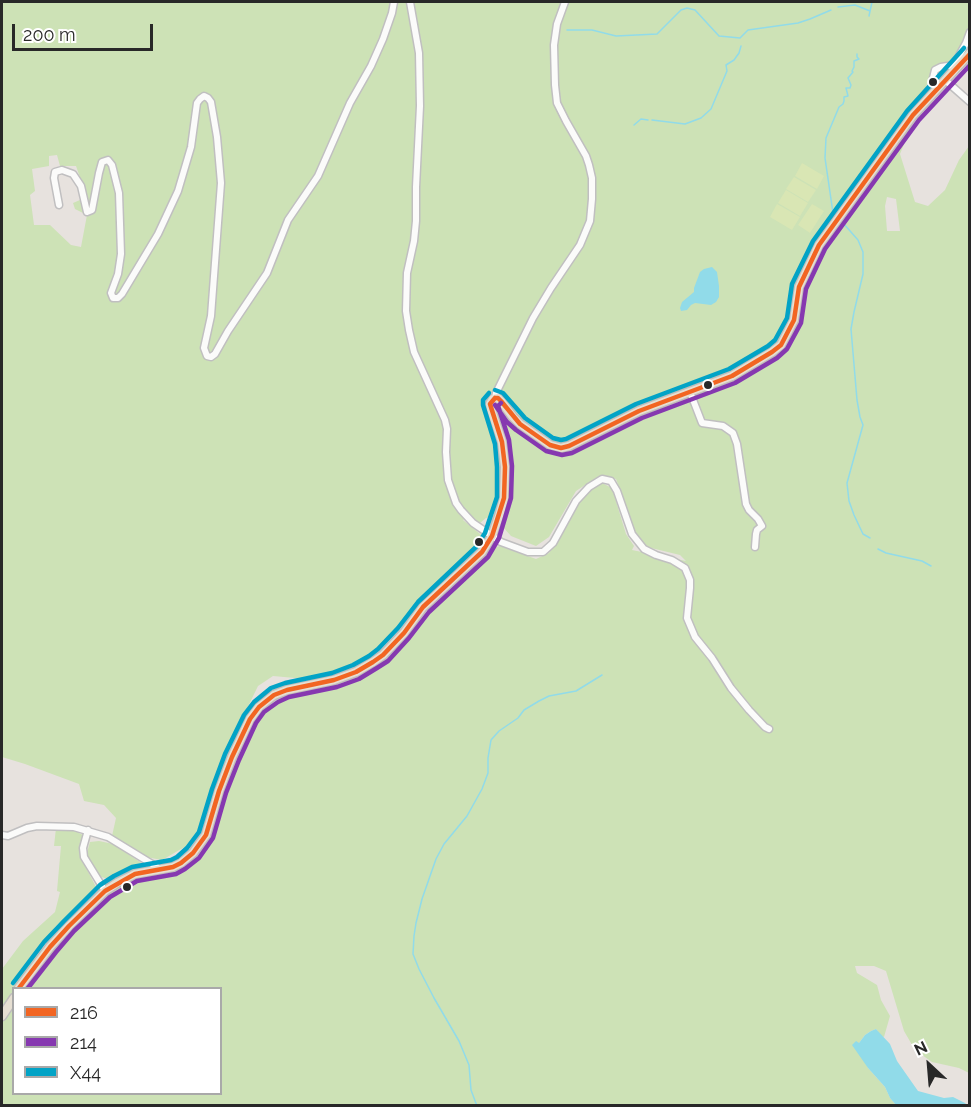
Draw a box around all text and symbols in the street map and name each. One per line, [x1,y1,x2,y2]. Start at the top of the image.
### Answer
scale bar [15,12,156,50]
text: 200 m [23,24,76,45]
unlabelled marker [927,76,939,88]
unlabelled marker [702,379,714,391]
unlabelled marker [473,536,485,548]
unlabelled marker [121,881,133,893]
legend [12,987,222,1095]
text: 216 [70,1002,98,1023]
text: 214 [70,1032,97,1053]
north arrow [899,1035,959,1095]
text: N [911,1037,931,1060]
text: X44 [70,1062,101,1083]

